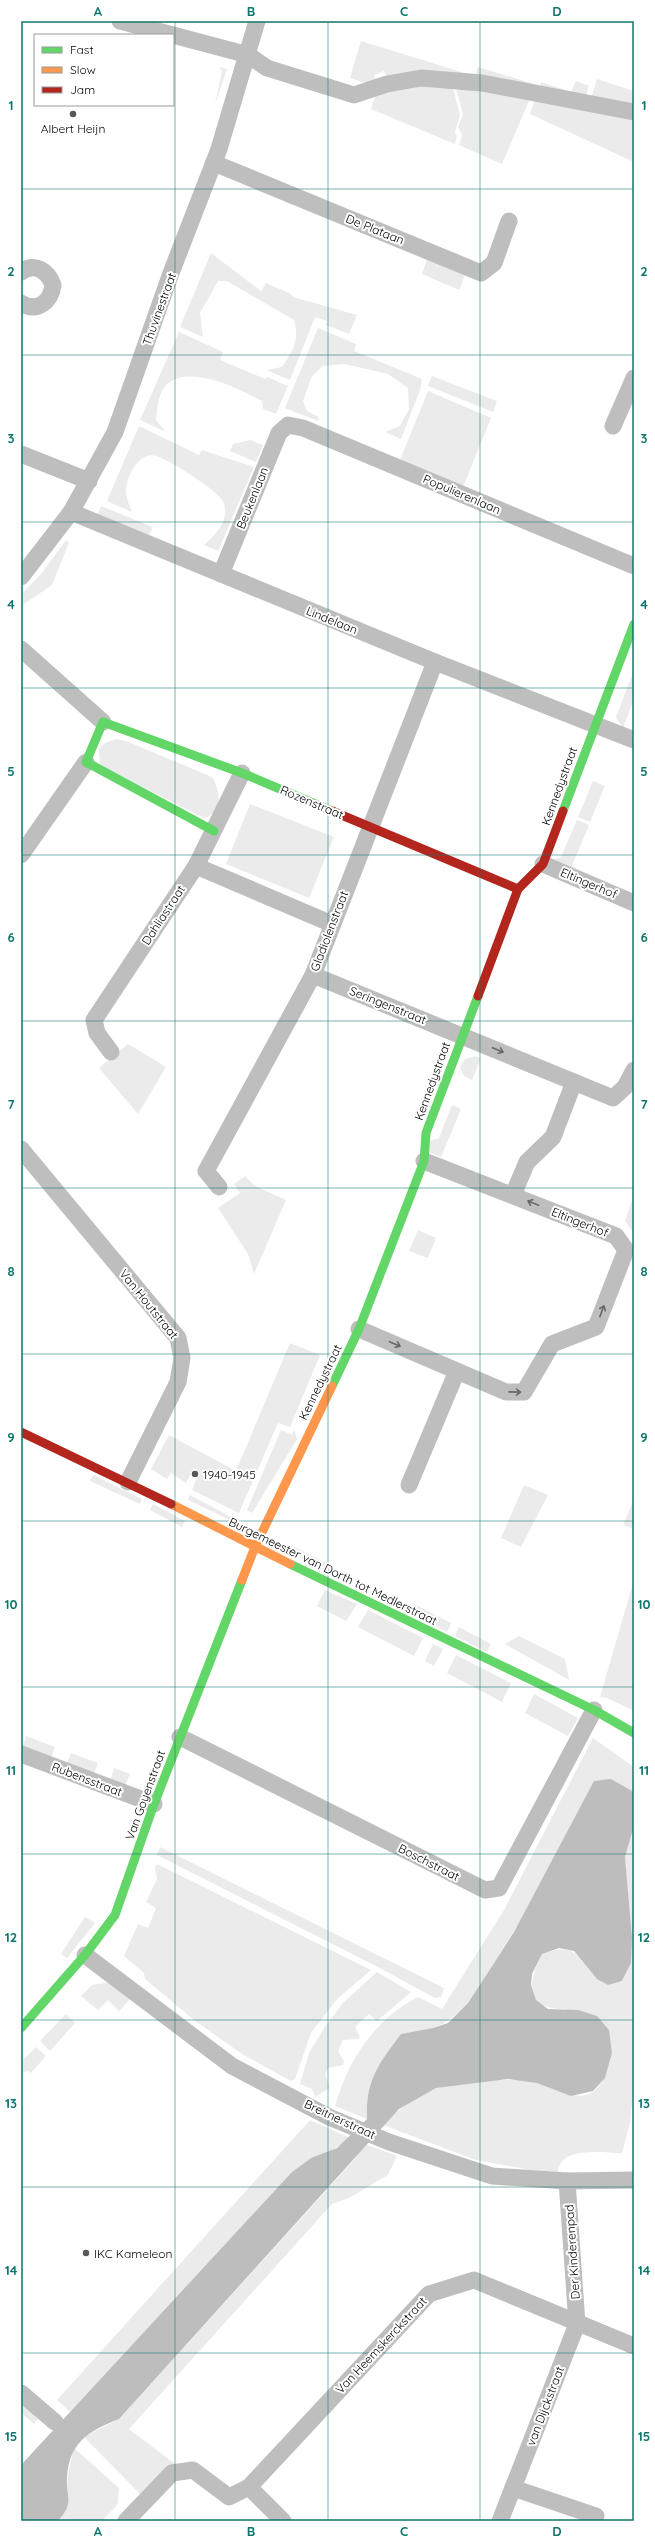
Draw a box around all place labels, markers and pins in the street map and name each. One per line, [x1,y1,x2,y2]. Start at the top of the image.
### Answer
marker: Albert Heijn [68,109,78,119]
place label: Albert Heijn [41,121,105,136]
place label: 1940-1945 [203,1467,256,1482]
marker: 1940-1945 [190,1469,200,1479]
place label: IKC Kameleon [94,2246,173,2261]
marker: IKC Kameleon [81,2248,91,2258]

